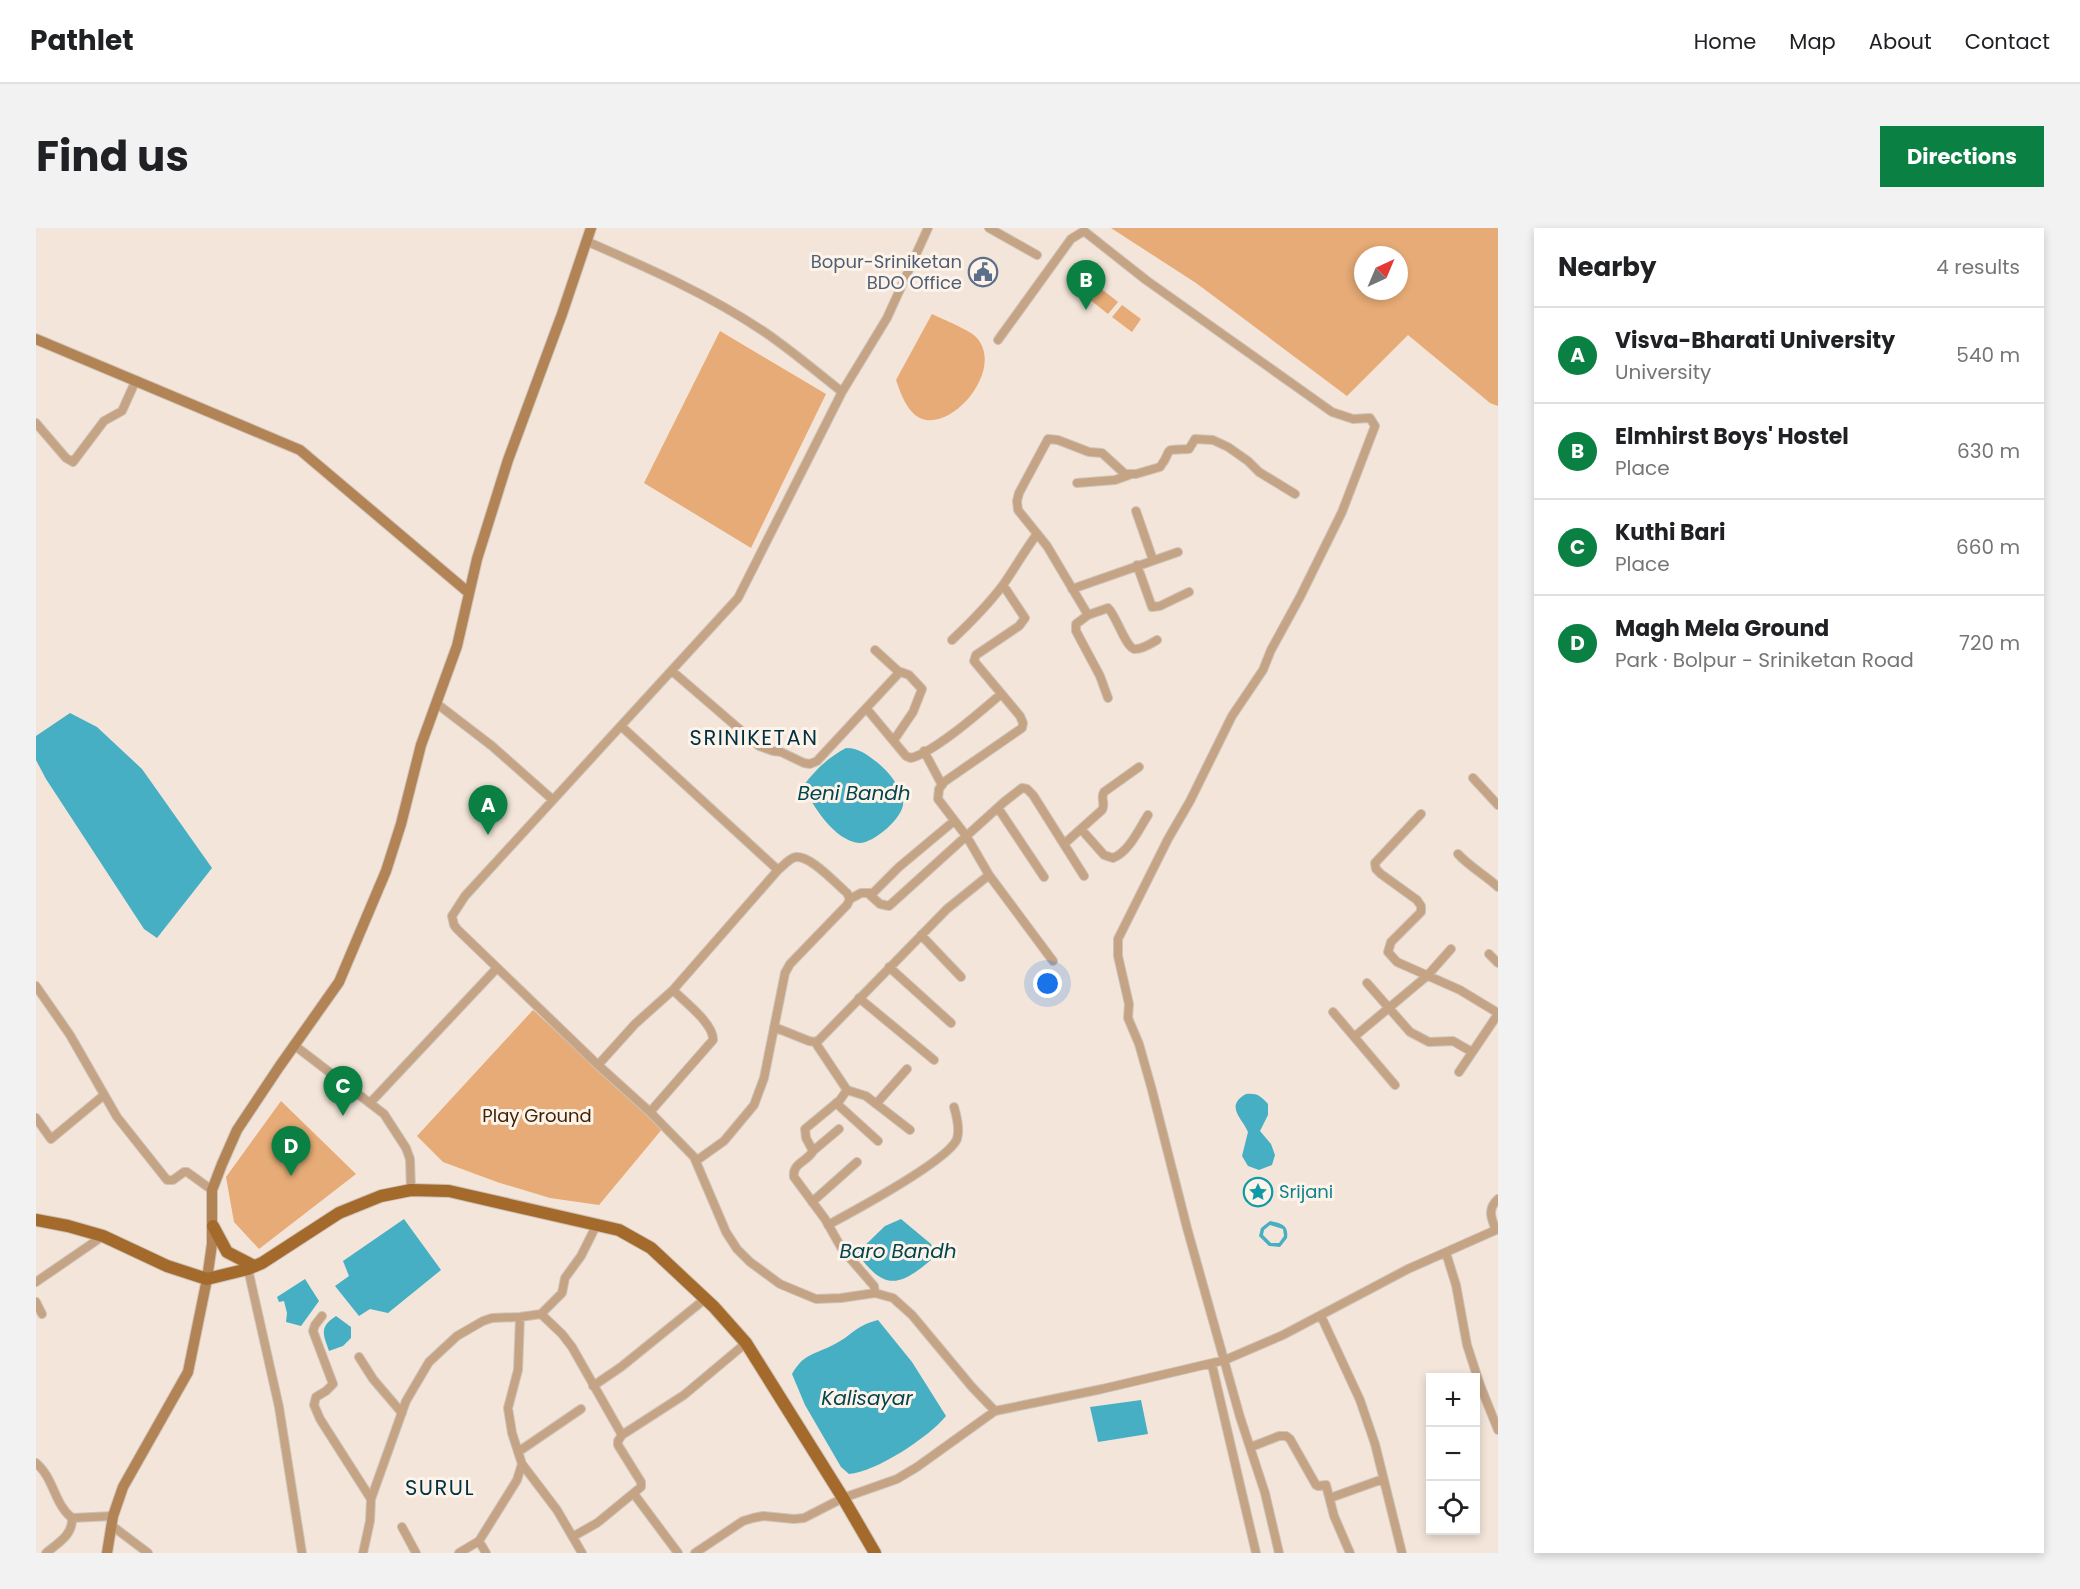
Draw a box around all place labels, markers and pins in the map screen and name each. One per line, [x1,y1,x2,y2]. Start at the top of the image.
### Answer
place label: Bopur-Sriniketan BDO Office [811,249,962,295]
public building icon: Bopur-Sriniketan BDO Office [967,256,999,288]
pin: B [1066,260,1106,310]
pin: A [468,786,508,835]
pin: C [324,1066,362,1116]
pin: D [272,1126,310,1176]
place icon: Srijani [1242,1176,1274,1208]
place label: Srijani [1279,1179,1333,1204]

